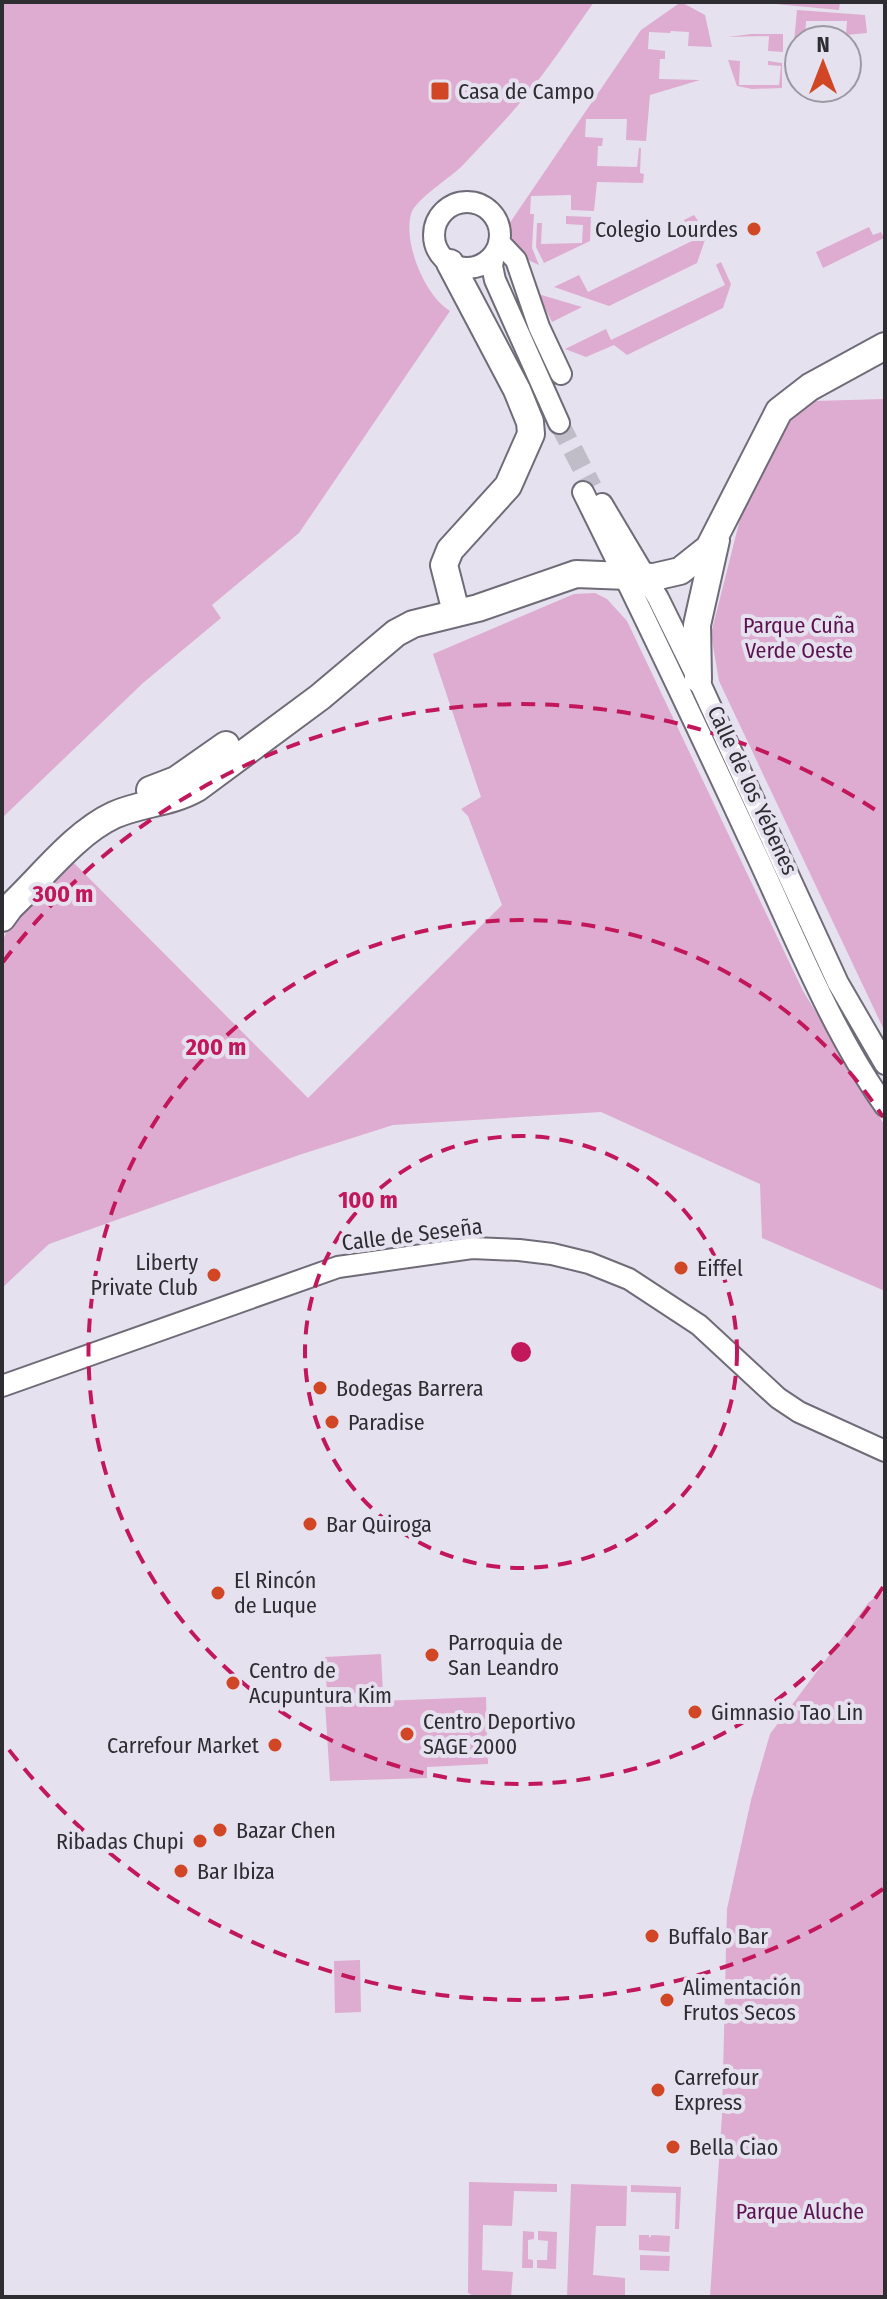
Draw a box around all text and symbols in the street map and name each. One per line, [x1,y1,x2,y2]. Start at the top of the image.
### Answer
north arrow [783,24,863,104]
text: N [816,31,830,58]
place label: Casa de Campo [458,78,595,105]
marker: Casa de Campo [429,80,451,102]
place label: Colegio Lourdes [595,216,738,243]
marker: Colegio Lourdes [745,220,763,238]
park label: Parque Cuña Verde Oeste [743,612,855,664]
street label: Calle de los Yébenes [701,701,804,879]
text: 300 m [32,880,93,908]
text: 200 m [185,1033,246,1061]
text: 100 m [338,1186,398,1214]
street label: Calle de Seseña [340,1212,484,1257]
place label: Liberty Private Club [91,1249,198,1301]
place label: Eiffel [697,1255,743,1282]
marker: Eiffel [672,1259,690,1277]
marker: Liberty Private Club [205,1266,223,1284]
centre of rings [507,1338,535,1366]
place label: Bodegas Barrera [336,1375,484,1402]
marker: Bodegas Barrera [311,1379,329,1397]
place label: Paradise [348,1409,425,1436]
marker: Paradise [323,1413,341,1431]
place label: Bar Quiroga [326,1511,432,1538]
marker: Bar Quiroga [301,1515,319,1533]
place label: El Rincón de Luque [234,1567,317,1619]
marker: El Rincón de Luque [209,1584,227,1602]
place label: Parroquia de San Leandro [448,1629,563,1681]
marker: Parroquia de San Leandro [423,1646,441,1664]
place label: Centro de Acupuntura Kim [249,1657,392,1709]
marker: Centro de Acupuntura Kim [224,1674,242,1692]
place label: Gimnasio Tao Lin [711,1699,863,1726]
marker: Gimnasio Tao Lin [686,1703,704,1721]
place label: Centro Deportivo SAGE 2000 [423,1708,576,1760]
marker: Centro Deportivo SAGE 2000 [398,1725,416,1743]
place label: Carrefour Market [107,1732,260,1759]
marker: Carrefour Market [266,1736,284,1754]
place label: Bazar Chen [236,1817,336,1844]
marker: Bazar Chen [211,1821,229,1839]
place label: Ribadas Chupi [56,1828,184,1855]
marker: Ribadas Chupi [191,1832,209,1850]
place label: Bar Ibiza [197,1858,275,1885]
marker: Bar Ibiza [172,1862,190,1880]
place label: Buffalo Bar [668,1923,768,1950]
marker: Buffalo Bar [643,1927,661,1945]
place label: Alimentación Frutos Secos [683,1974,801,2026]
marker: Alimentación Frutos Secos [658,1991,676,2009]
place label: Carrefour Express [674,2064,759,2116]
marker: Carrefour Express [649,2081,667,2099]
place label: Bella Ciao [689,2134,778,2161]
marker: Bella Ciao [664,2138,682,2156]
park label: Parque Aluche [736,2198,864,2225]

